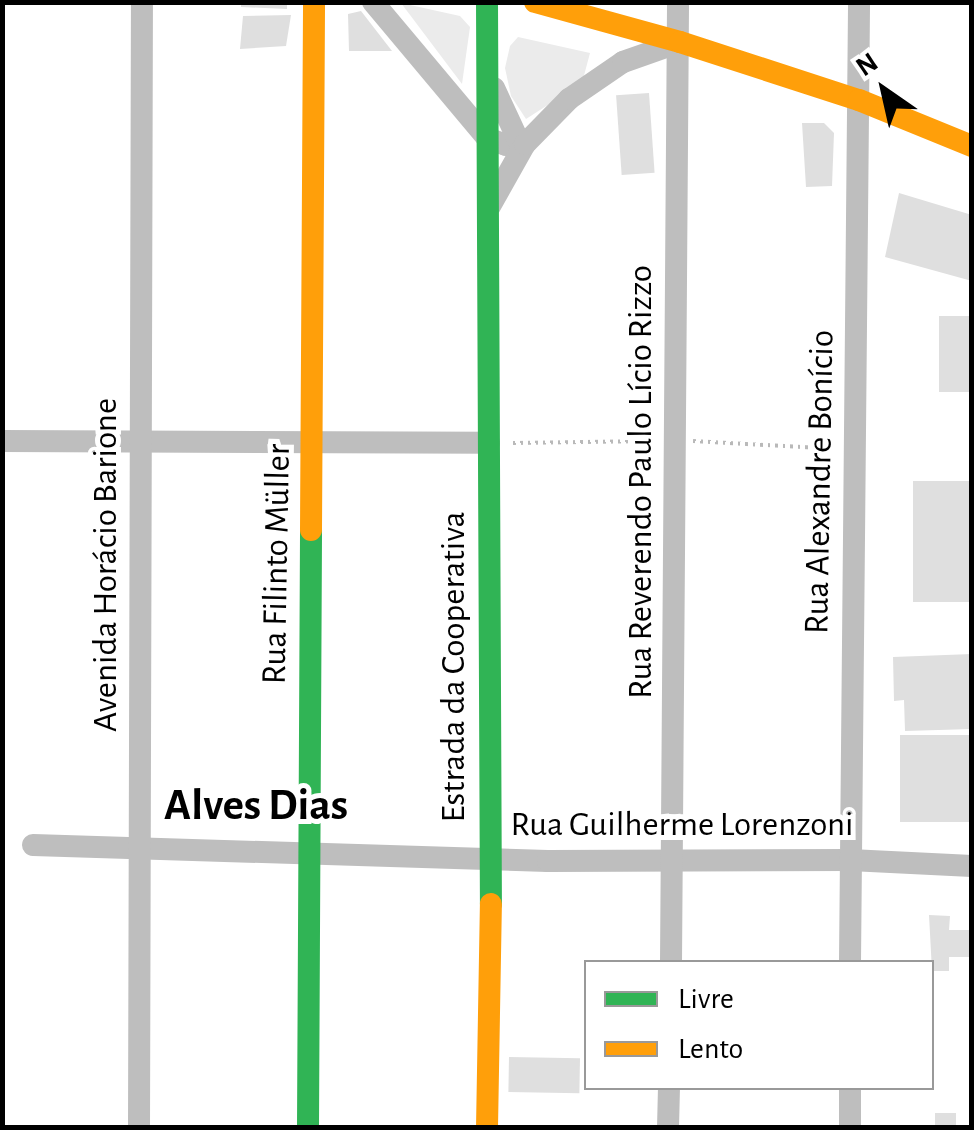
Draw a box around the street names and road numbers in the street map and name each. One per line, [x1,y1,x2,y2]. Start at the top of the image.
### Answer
street label: Rua Reverendo Paulo Lício Rizzo [620,265,662,699]
street label: Rua Alexandre Bonício [796,330,844,634]
street label: Avenida Horácio Barione [85,398,127,732]
street label: Rua Filinto Müller [254,443,300,685]
street label: Estrada da Cooperativa [433,511,475,823]
street label: Rua Guilherme Lorenzoni [511,804,853,846]

